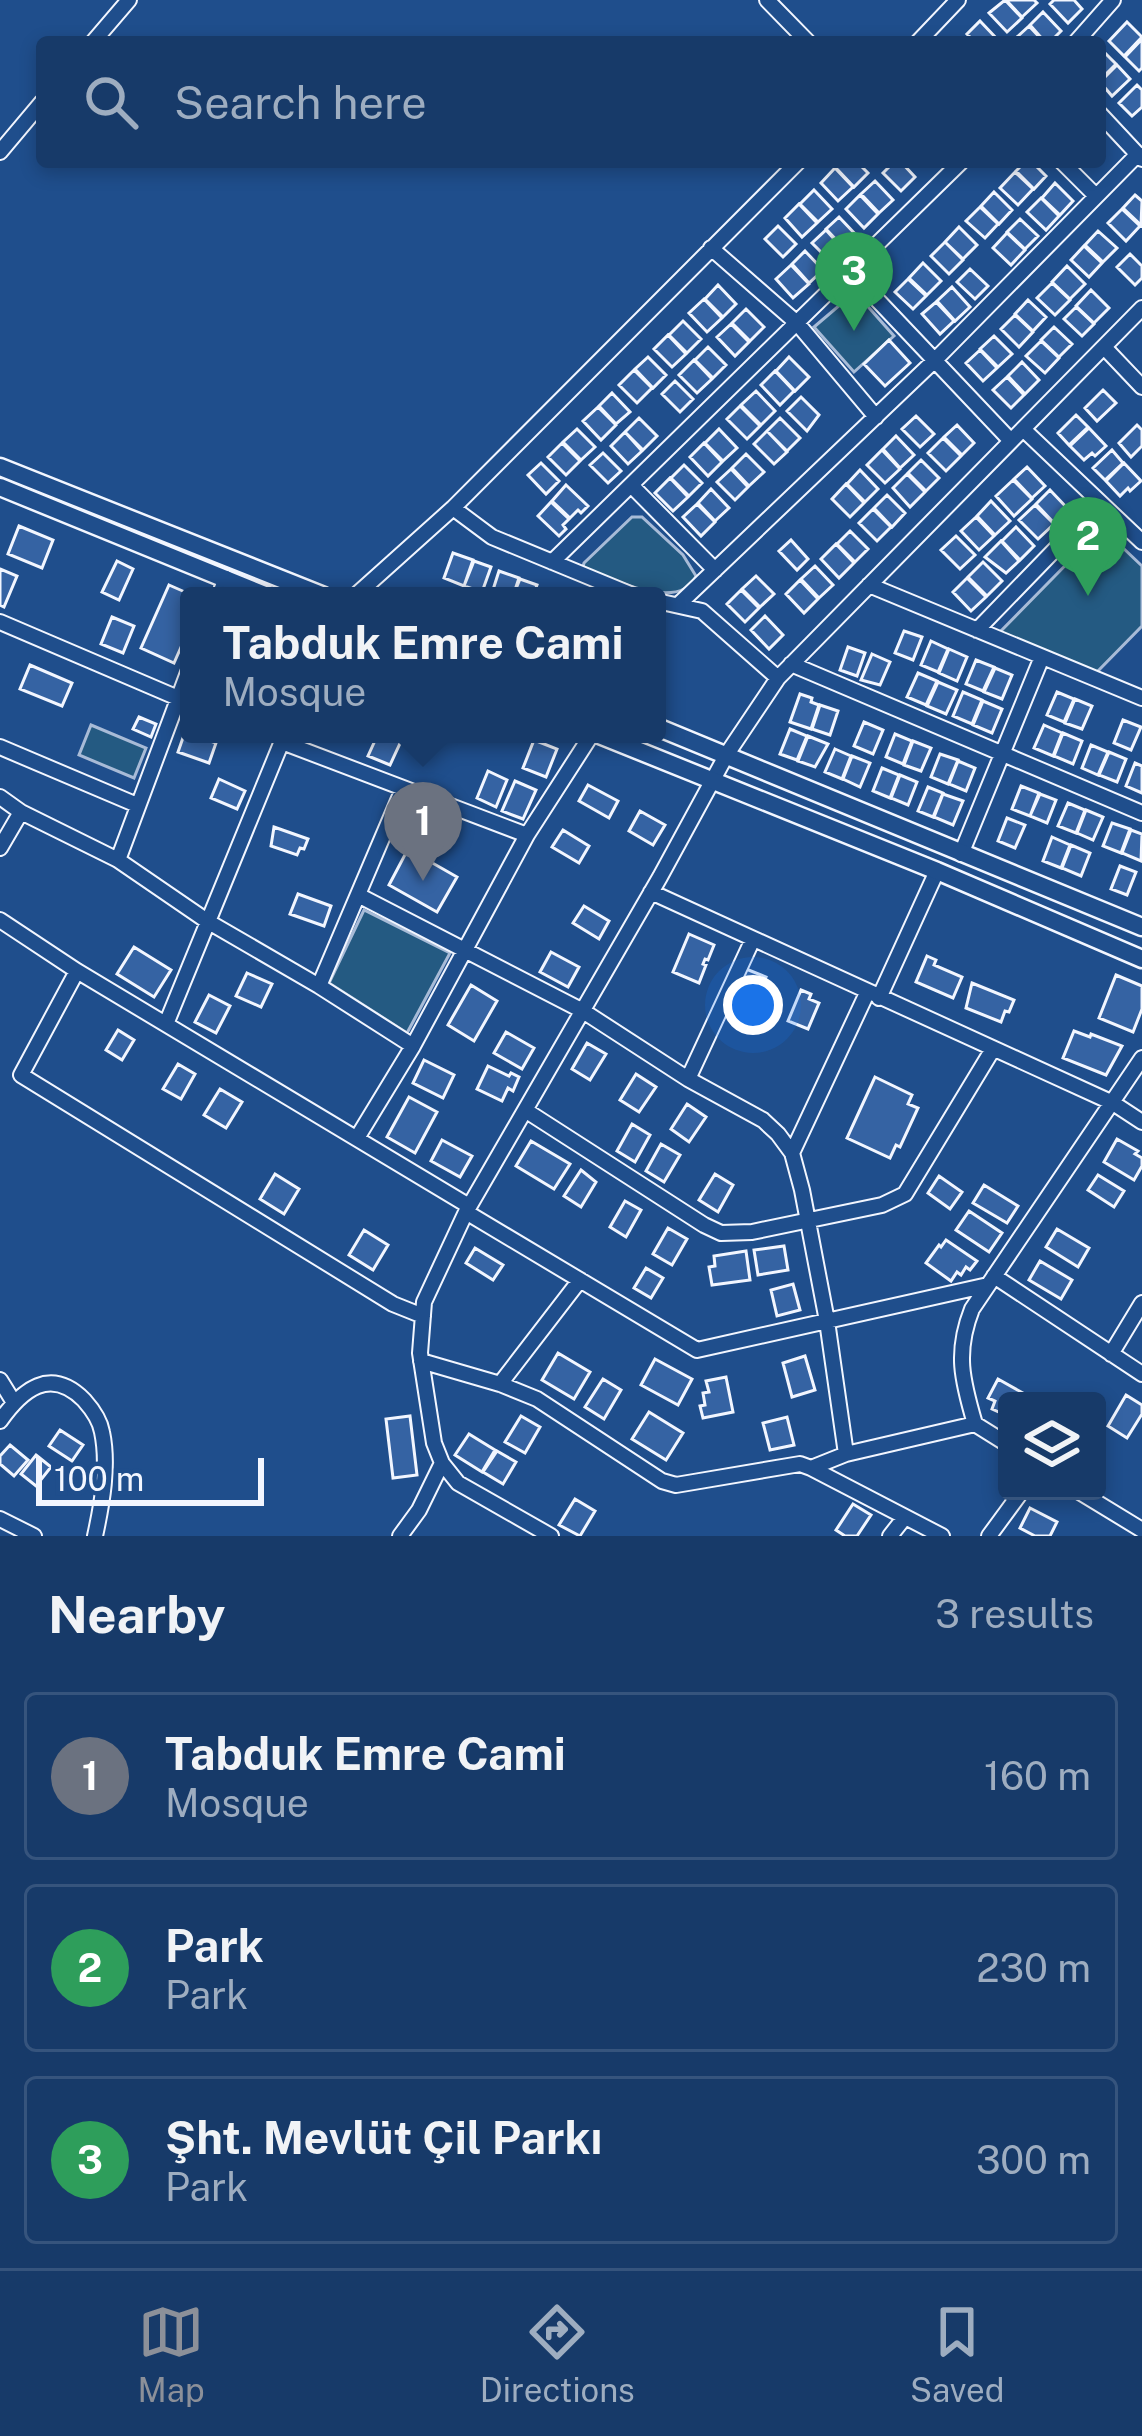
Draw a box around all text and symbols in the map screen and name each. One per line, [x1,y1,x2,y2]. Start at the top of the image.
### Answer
search box [36,36,1106,168]
icon: search [78,69,144,135]
text: Search here [174,76,427,129]
pin: 3 [815,232,893,331]
pin: 2 [1049,497,1127,596]
popup [180,587,666,743]
text: Tabduk Emre Cami [223,616,623,669]
text: Mosque [223,669,366,715]
pin: 1 [384,782,462,881]
your location [723,975,783,1035]
map controls [998,1392,1106,1500]
button: layers [998,1392,1106,1500]
scale bar [36,1452,264,1505]
text: 100 m [54,1460,144,1498]
text: Nearby [48,1585,225,1644]
text: 3 results [935,1591,1094,1637]
text: Tabduk Emre Cami [165,1727,566,1780]
text: 1 [82,1753,98,1799]
text: 160 m [984,1753,1091,1799]
text: Mosque [165,1780,309,1826]
text: Park [165,1919,264,1972]
text: 2 [78,1945,102,1991]
text: 230 m [976,1945,1091,1991]
text: Park [165,1972,248,2018]
text: Şht. Mevlüt Çil Parkı [165,2111,603,2164]
text: 3 [77,2137,103,2183]
text: 300 m [976,2137,1091,2183]
text: Park [165,2164,248,2210]
tab: Map [138,2299,205,2409]
tab: Directions [480,2299,635,2409]
tab: Saved [910,2299,1004,2409]

